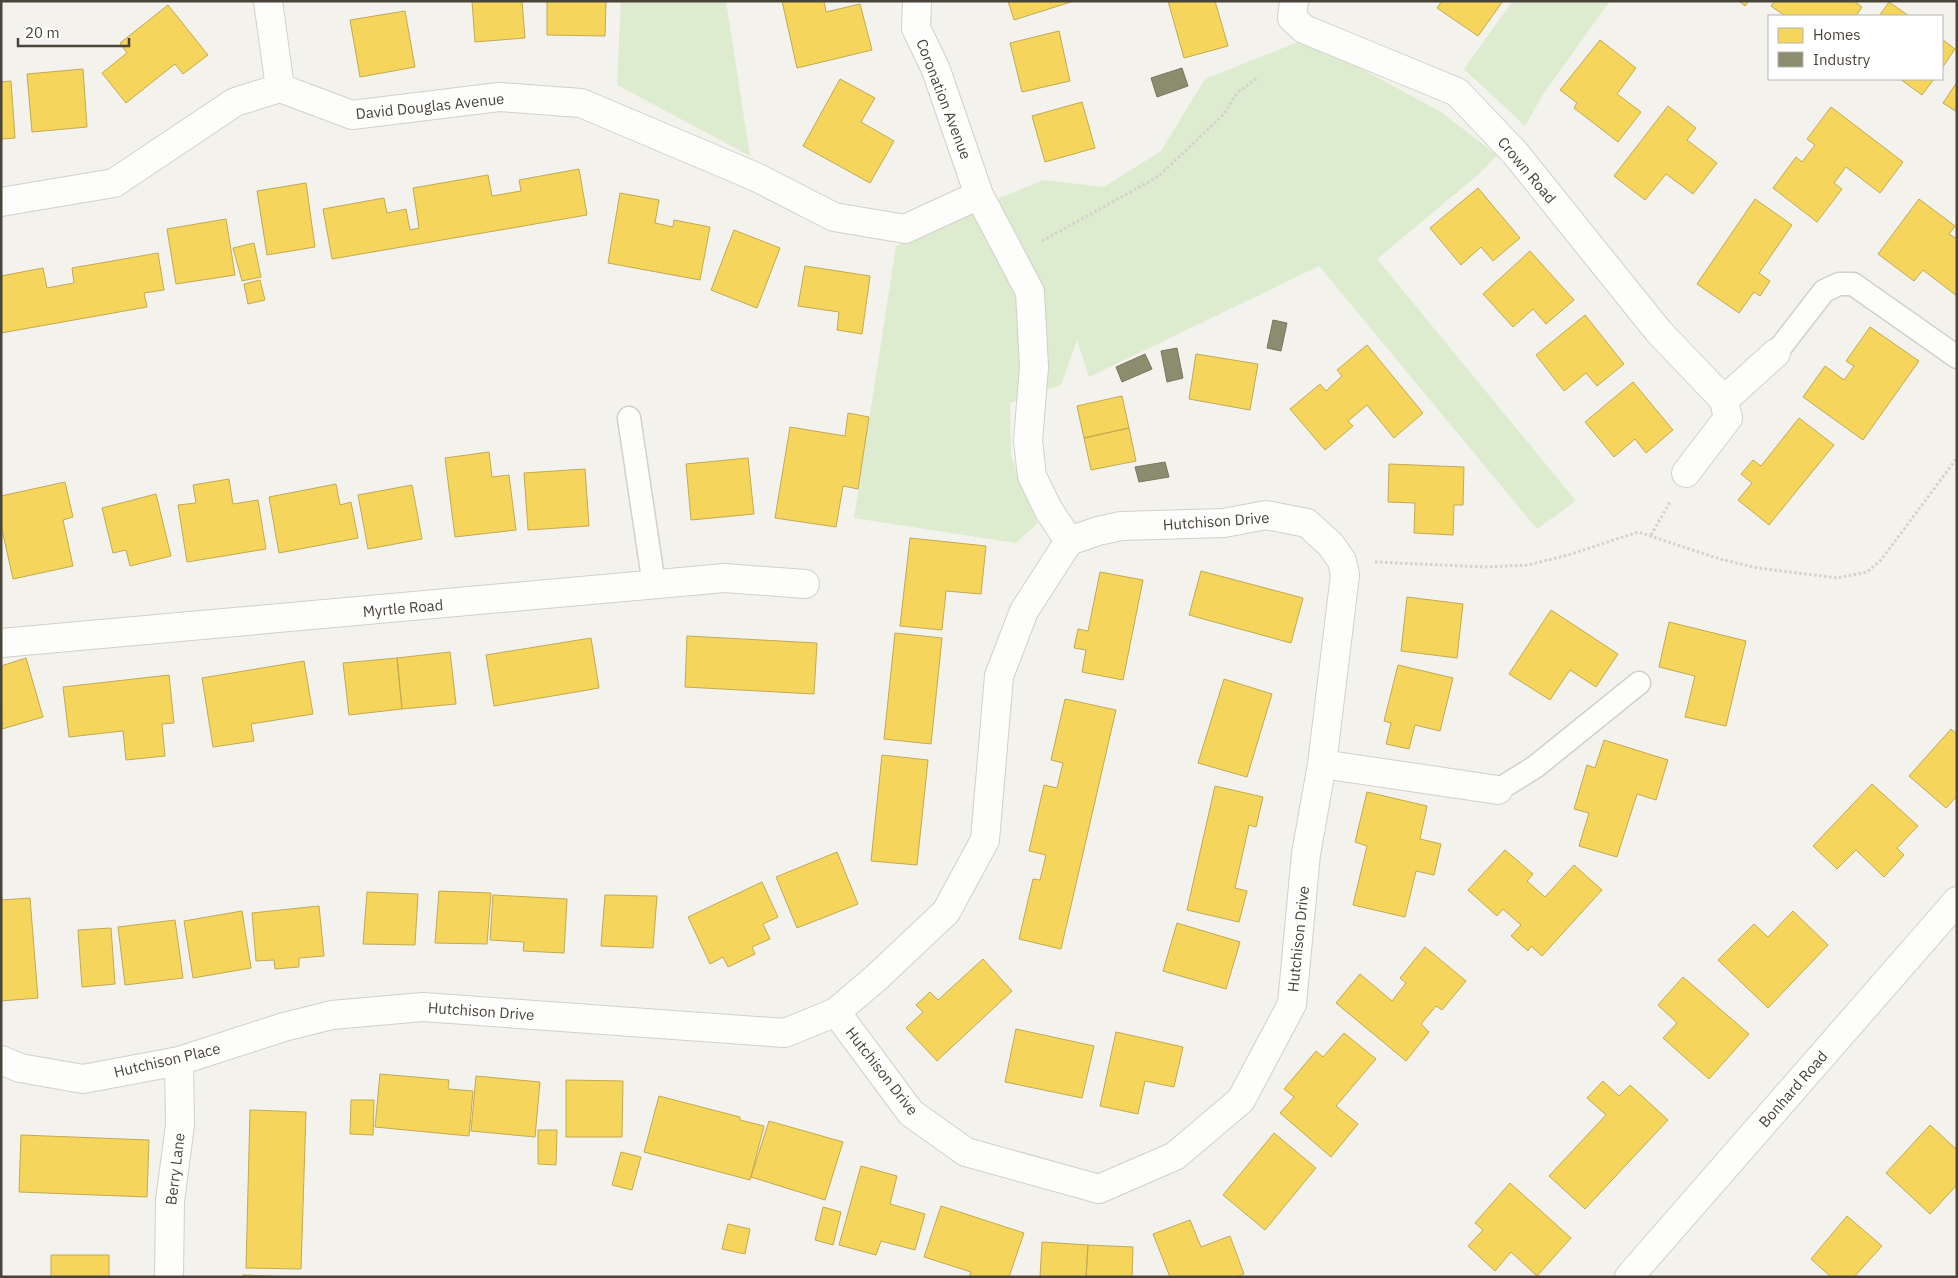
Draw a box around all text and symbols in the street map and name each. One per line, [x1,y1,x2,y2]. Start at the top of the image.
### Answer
scale bar [18,15,129,47]
legend [1768,15,1943,80]
text: 20 m [25,23,60,42]
text: Homes [1813,25,1861,44]
street label: Coronation Avenue [912,36,976,162]
text: Industry [1813,50,1871,69]
street label: David Douglas Avenue [355,89,505,123]
street label: Crown Road [1494,133,1560,207]
street label: Hutchison Drive [1162,508,1270,534]
street label: Myrtle Road [362,595,444,621]
street label: Hutchison Drive [1283,885,1313,993]
street label: Hutchison Drive [427,998,535,1024]
street label: Hutchison Drive [842,1023,922,1119]
street label: Hutchison Place [112,1039,222,1081]
street label: Bonhard Road [1755,1047,1831,1131]
street label: Berry Lane [161,1132,189,1206]

